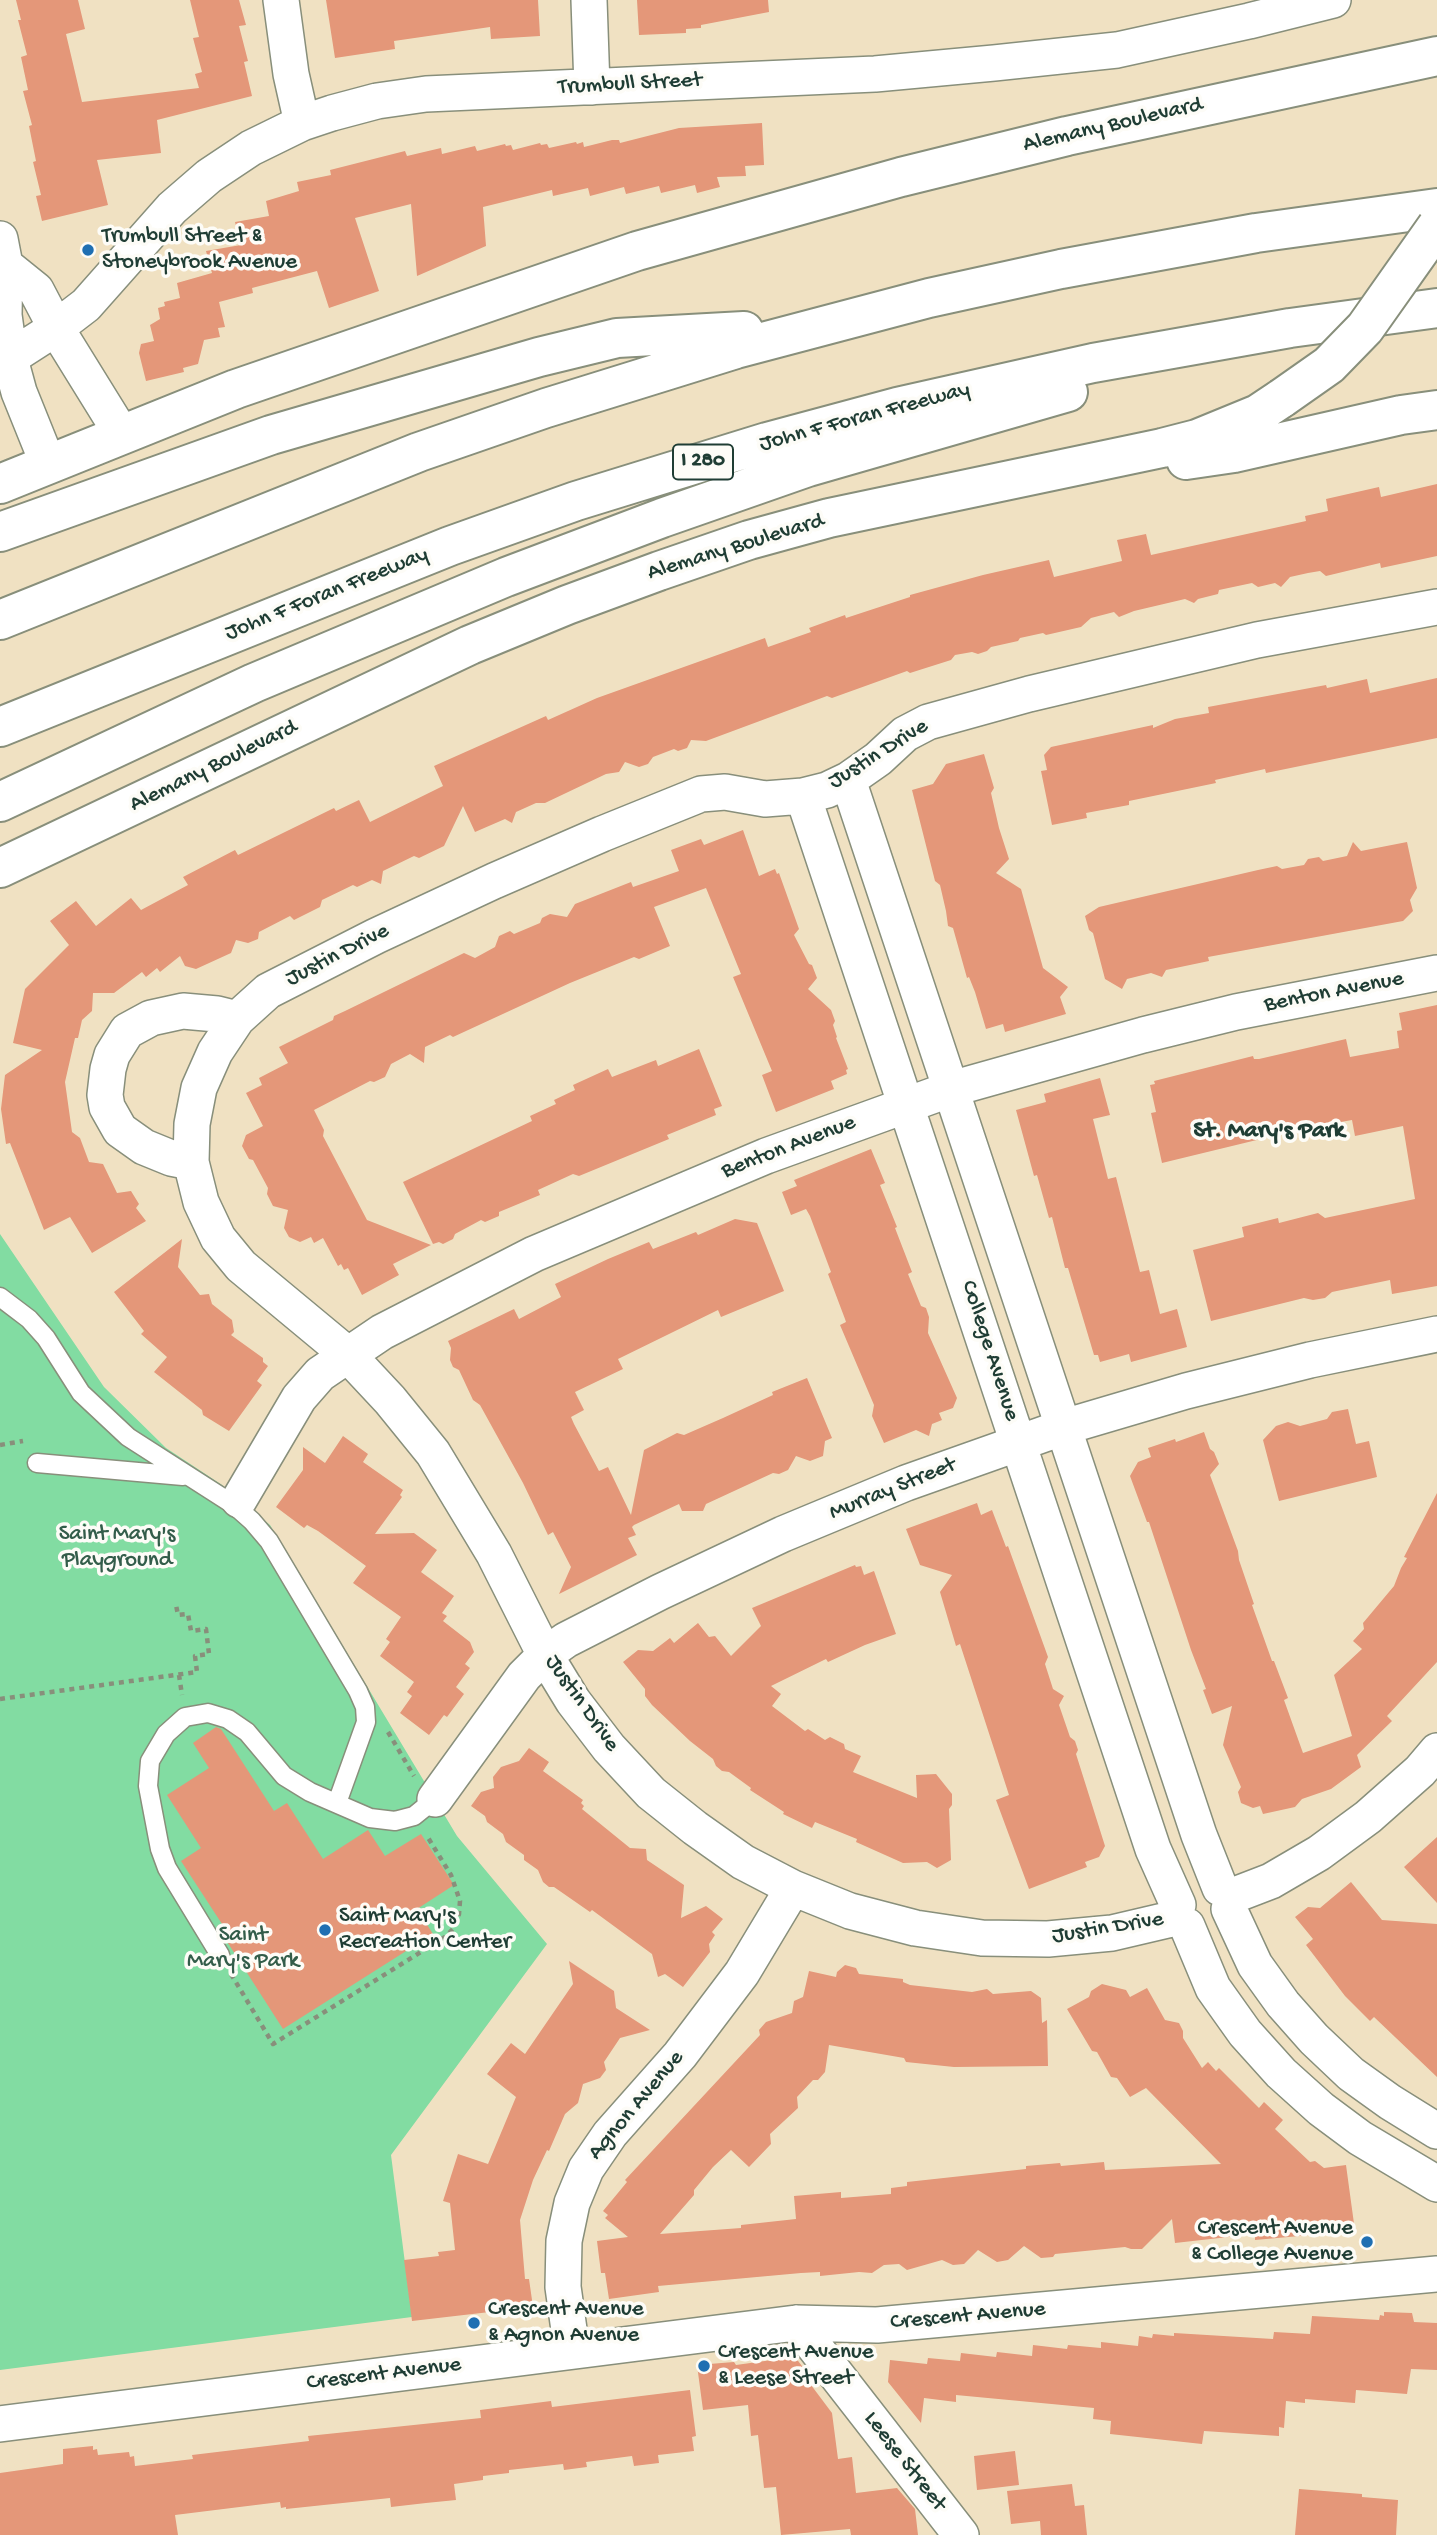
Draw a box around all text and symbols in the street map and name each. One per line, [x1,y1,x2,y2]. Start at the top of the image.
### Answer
street label: Trumbull Street [557,67,703,103]
street label: Alemany Boulevard [1021,92,1205,160]
place label: Trumbull Street & Stoneybrook Avenue [102,223,297,277]
marker: Trumbull Street & Stoneybrook Avenue [80,242,96,258]
street label: John F Foran Freeway [757,377,973,459]
road number: I 280 [673,444,733,480]
street label: Alemany Boulevard [644,508,828,588]
street label: John F Foran Freeway [221,542,433,648]
street label: Alemany Boulevard [126,714,302,820]
street label: Justin Drive [824,714,934,796]
street label: Justin Drive [282,918,394,994]
street label: Benton Avenue [1262,966,1406,1020]
street label: Benton Avenue [718,1110,860,1186]
district label: St. Mary's Park [1194,1118,1344,1146]
street label: College Avenue [953,1277,1025,1425]
street label: Murray Street [826,1452,960,1528]
park label: Saint Mary's Playground [59,1521,175,1575]
street label: Justin Drive [537,1650,625,1758]
place label: Saint Mary's Recreation Center [339,1903,511,1957]
street label: Justin Drive [1050,1907,1166,1951]
park label: Saint Mary's Park [187,1922,299,1976]
marker: Saint Mary's Recreation Center [317,1922,333,1938]
street label: Agnon Avenue [583,2045,691,2167]
place label: Crescent Avenue & College Avenue [1191,2215,1353,2269]
marker: Crescent Avenue & College Avenue [1359,2234,1375,2250]
place label: Crescent Avenue & Agnon Avenue [488,2296,644,2350]
street label: Crescent Avenue [889,2296,1047,2338]
marker: Crescent Avenue & Agnon Avenue [466,2315,482,2331]
place label: Crescent Avenue & Leese Street [718,2339,874,2393]
street label: Crescent Avenue [305,2352,463,2398]
marker: Crescent Avenue & Leese Street [696,2358,712,2374]
street label: Leese Street [856,2407,952,2517]

